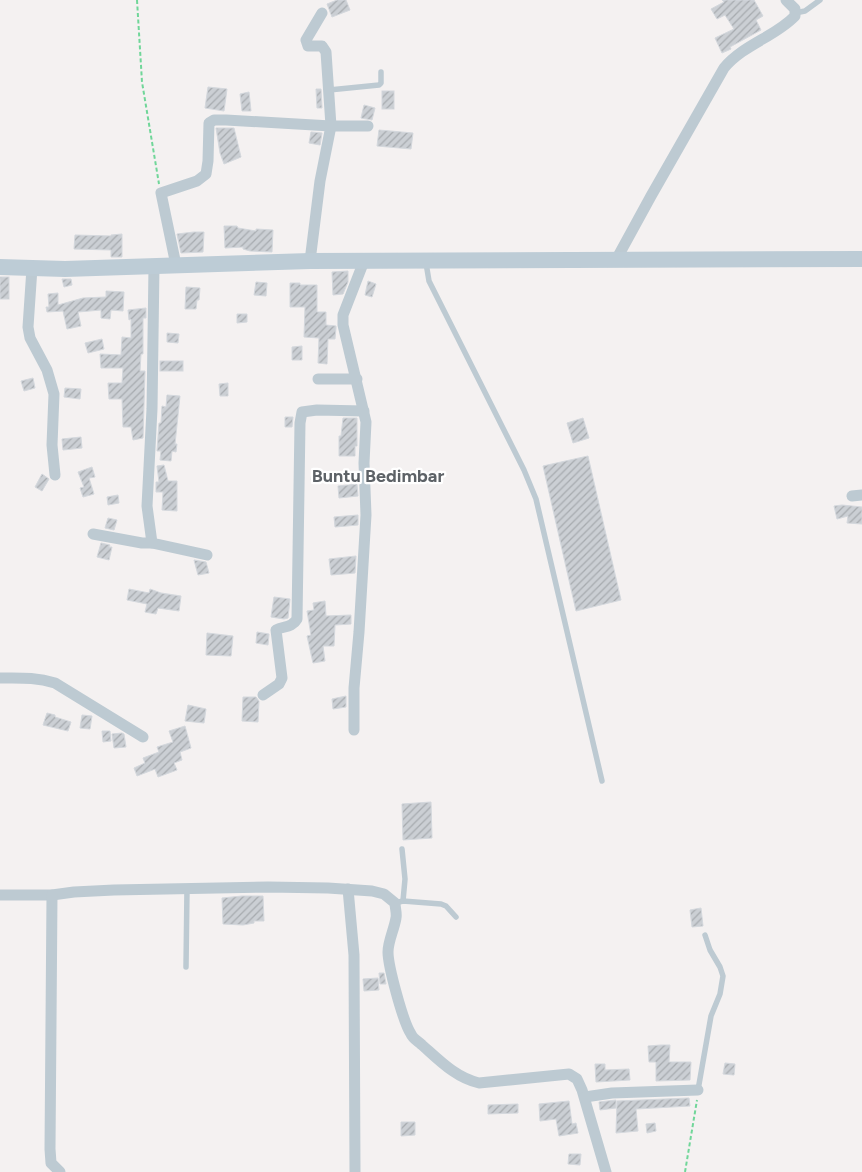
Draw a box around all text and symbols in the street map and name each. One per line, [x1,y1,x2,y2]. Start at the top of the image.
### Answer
district label: Buntu Bedimbar [312,465,444,487]

